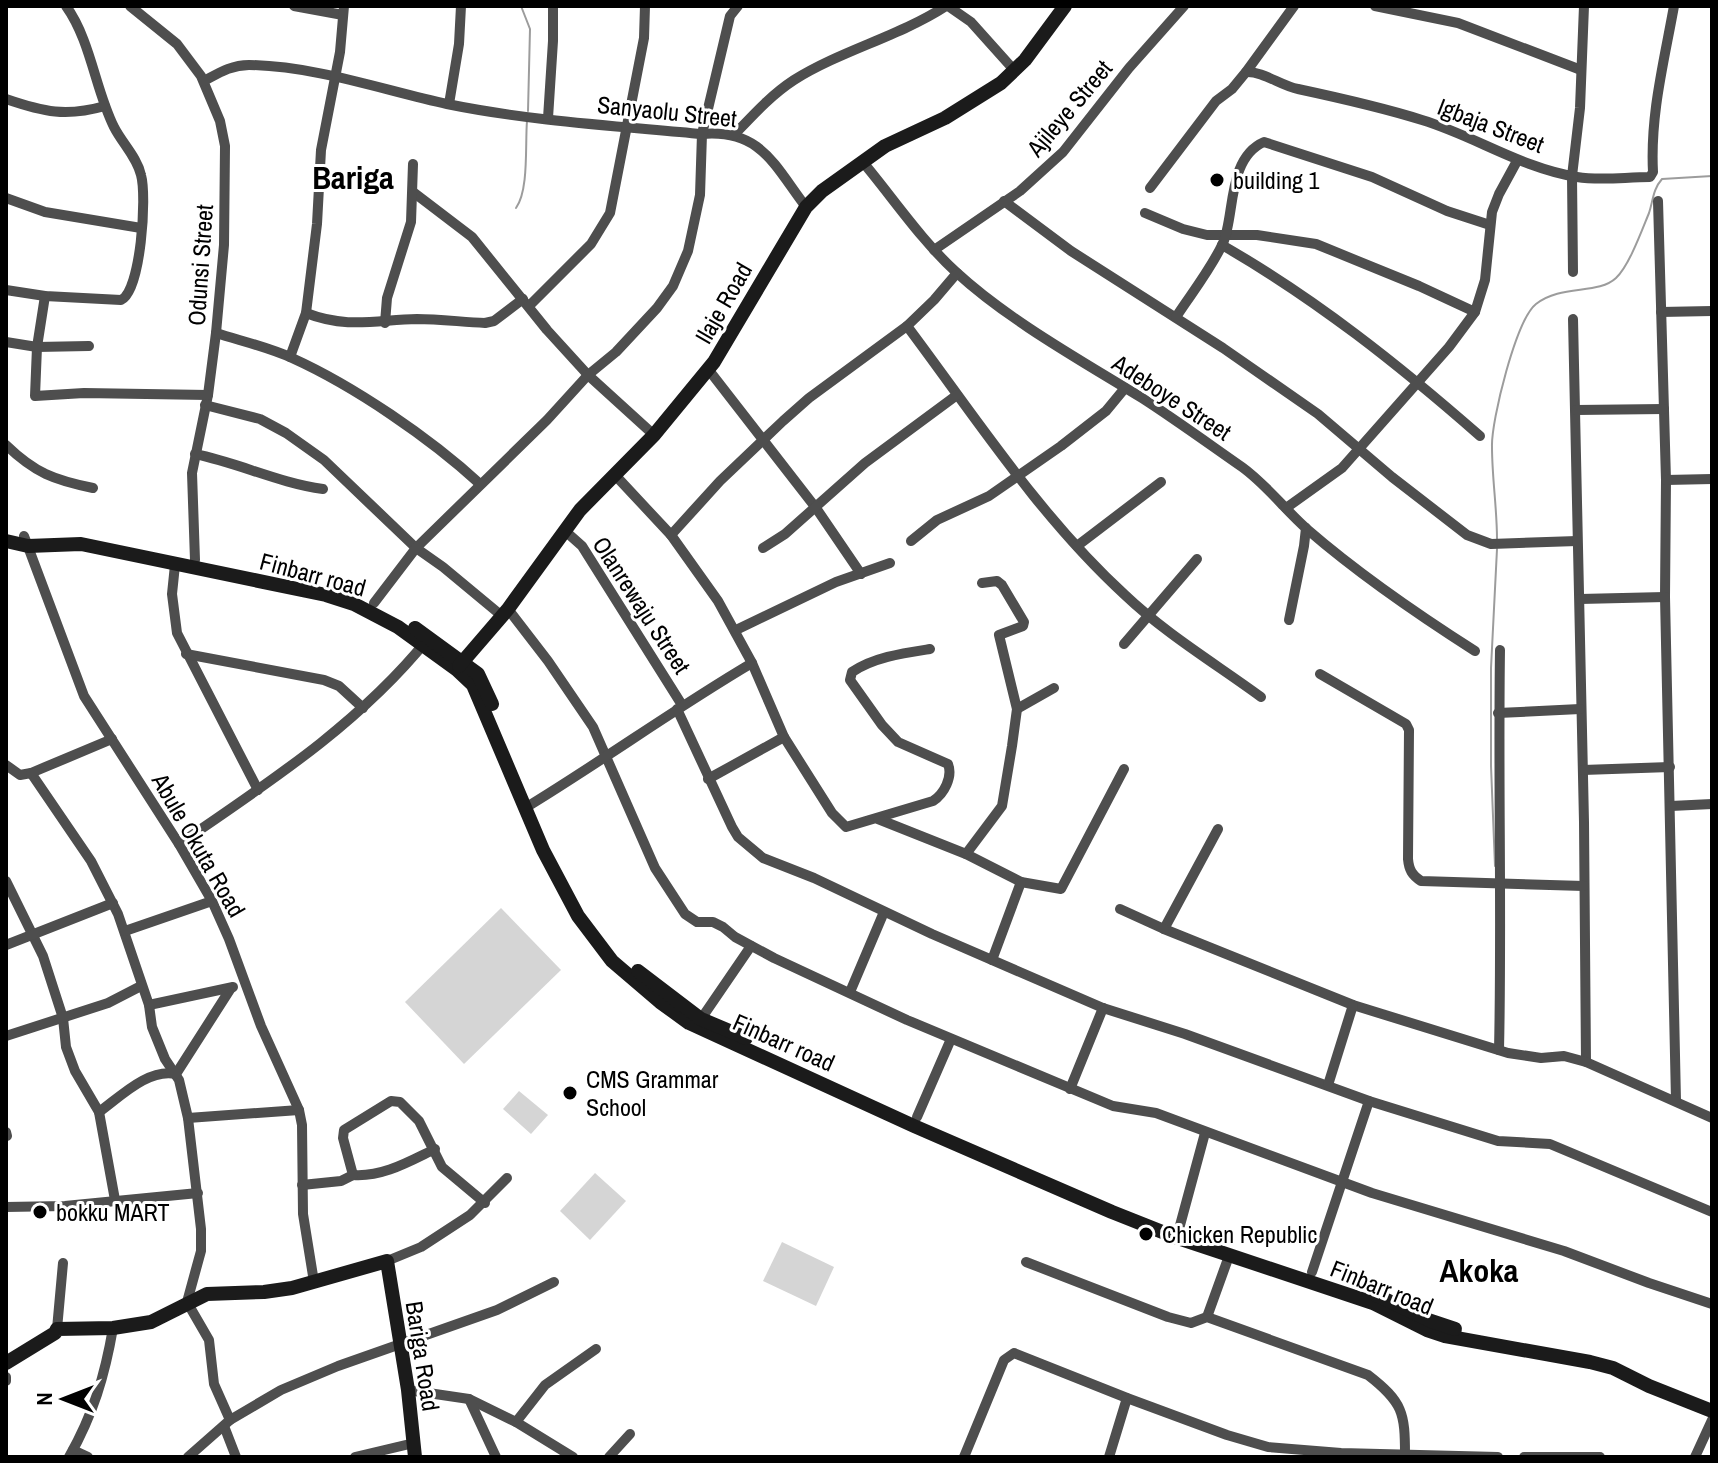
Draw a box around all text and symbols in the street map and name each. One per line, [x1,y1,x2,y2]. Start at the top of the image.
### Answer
street label: Ajileye Street [1018,52,1119,164]
street label: Sanyaolu Street [596,88,739,134]
street label: Igbaja Street [1433,90,1549,160]
district label: Bariga [312,156,394,199]
place label: building 1 [1233,164,1320,196]
marker: building 1 [1208,171,1226,189]
street label: Odunsi Street [180,203,220,327]
street label: Ilaje Road [687,257,759,349]
street label: Adeboye Street [1106,346,1238,448]
street label: Olanrewaju Street [586,530,699,680]
street label: Finbarr road [257,545,369,603]
street label: Abule Okuta Road [144,766,253,923]
street label: Finbarr road [728,1005,840,1079]
place label: CMS Grammar School [586,1063,719,1123]
marker: CMS Grammar School [561,1084,579,1102]
place label: bokku MART [56,1196,169,1228]
marker: bokku MART [31,1203,49,1221]
place label: Chicken Republic [1162,1218,1317,1250]
marker: Chicken Republic [1137,1225,1155,1243]
district label: Akoka [1440,1249,1519,1292]
street label: Finbarr road [1326,1252,1438,1322]
street label: Bariga Road [399,1299,447,1413]
north arrow [24,1359,104,1439]
text: N [29,1392,59,1406]

